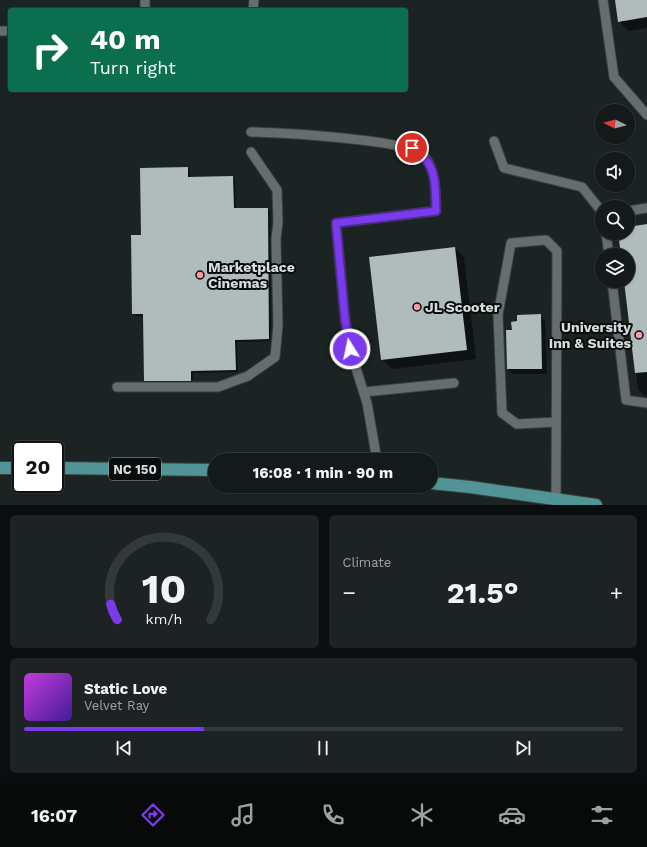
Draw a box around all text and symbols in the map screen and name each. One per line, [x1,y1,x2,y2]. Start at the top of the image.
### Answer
text: 40 m [90,23,160,56]
icon: right [24,24,76,76]
text: Turn right [90,57,176,78]
north arrow [595,104,635,144]
map controls [595,104,635,288]
pin [395,131,429,165]
icon: arrive [401,137,423,159]
button: sound [595,152,635,192]
button: search [595,200,635,240]
button: layers [595,248,635,288]
place label: Marketplace Cinemas [208,259,295,291]
marker: Marketplace Cinemas [195,270,205,280]
place label: JL Scooter [425,299,500,315]
marker: JL Scooter [412,302,422,312]
place label: University Inn & Suites [549,319,632,351]
position arrow [329,328,371,370]
marker: University Inn & Suites [634,330,644,340]
speed limit sign: 20 [12,441,64,493]
road number: NC 150 [109,458,161,480]
text: 16:08 · 1 min · 90 m [253,464,393,482]
text: Climate [343,555,391,570]
text: 10 [142,563,187,612]
text: 21.5° [447,575,519,610]
text: − [343,580,356,605]
text: + [610,580,623,605]
text: km/h [146,610,183,626]
text: Static Love [84,680,167,698]
text: Velvet Ray [84,698,149,713]
icon: previous [113,737,135,759]
icon: pause [312,737,334,759]
icon: next [512,737,534,759]
icon: directions [139,801,167,829]
icon: music [229,801,257,829]
icon: phone [319,801,347,829]
icon: climate [408,801,436,829]
icon: car [498,801,526,829]
icon: filters [588,801,616,829]
text: 16:07 [31,805,77,826]

